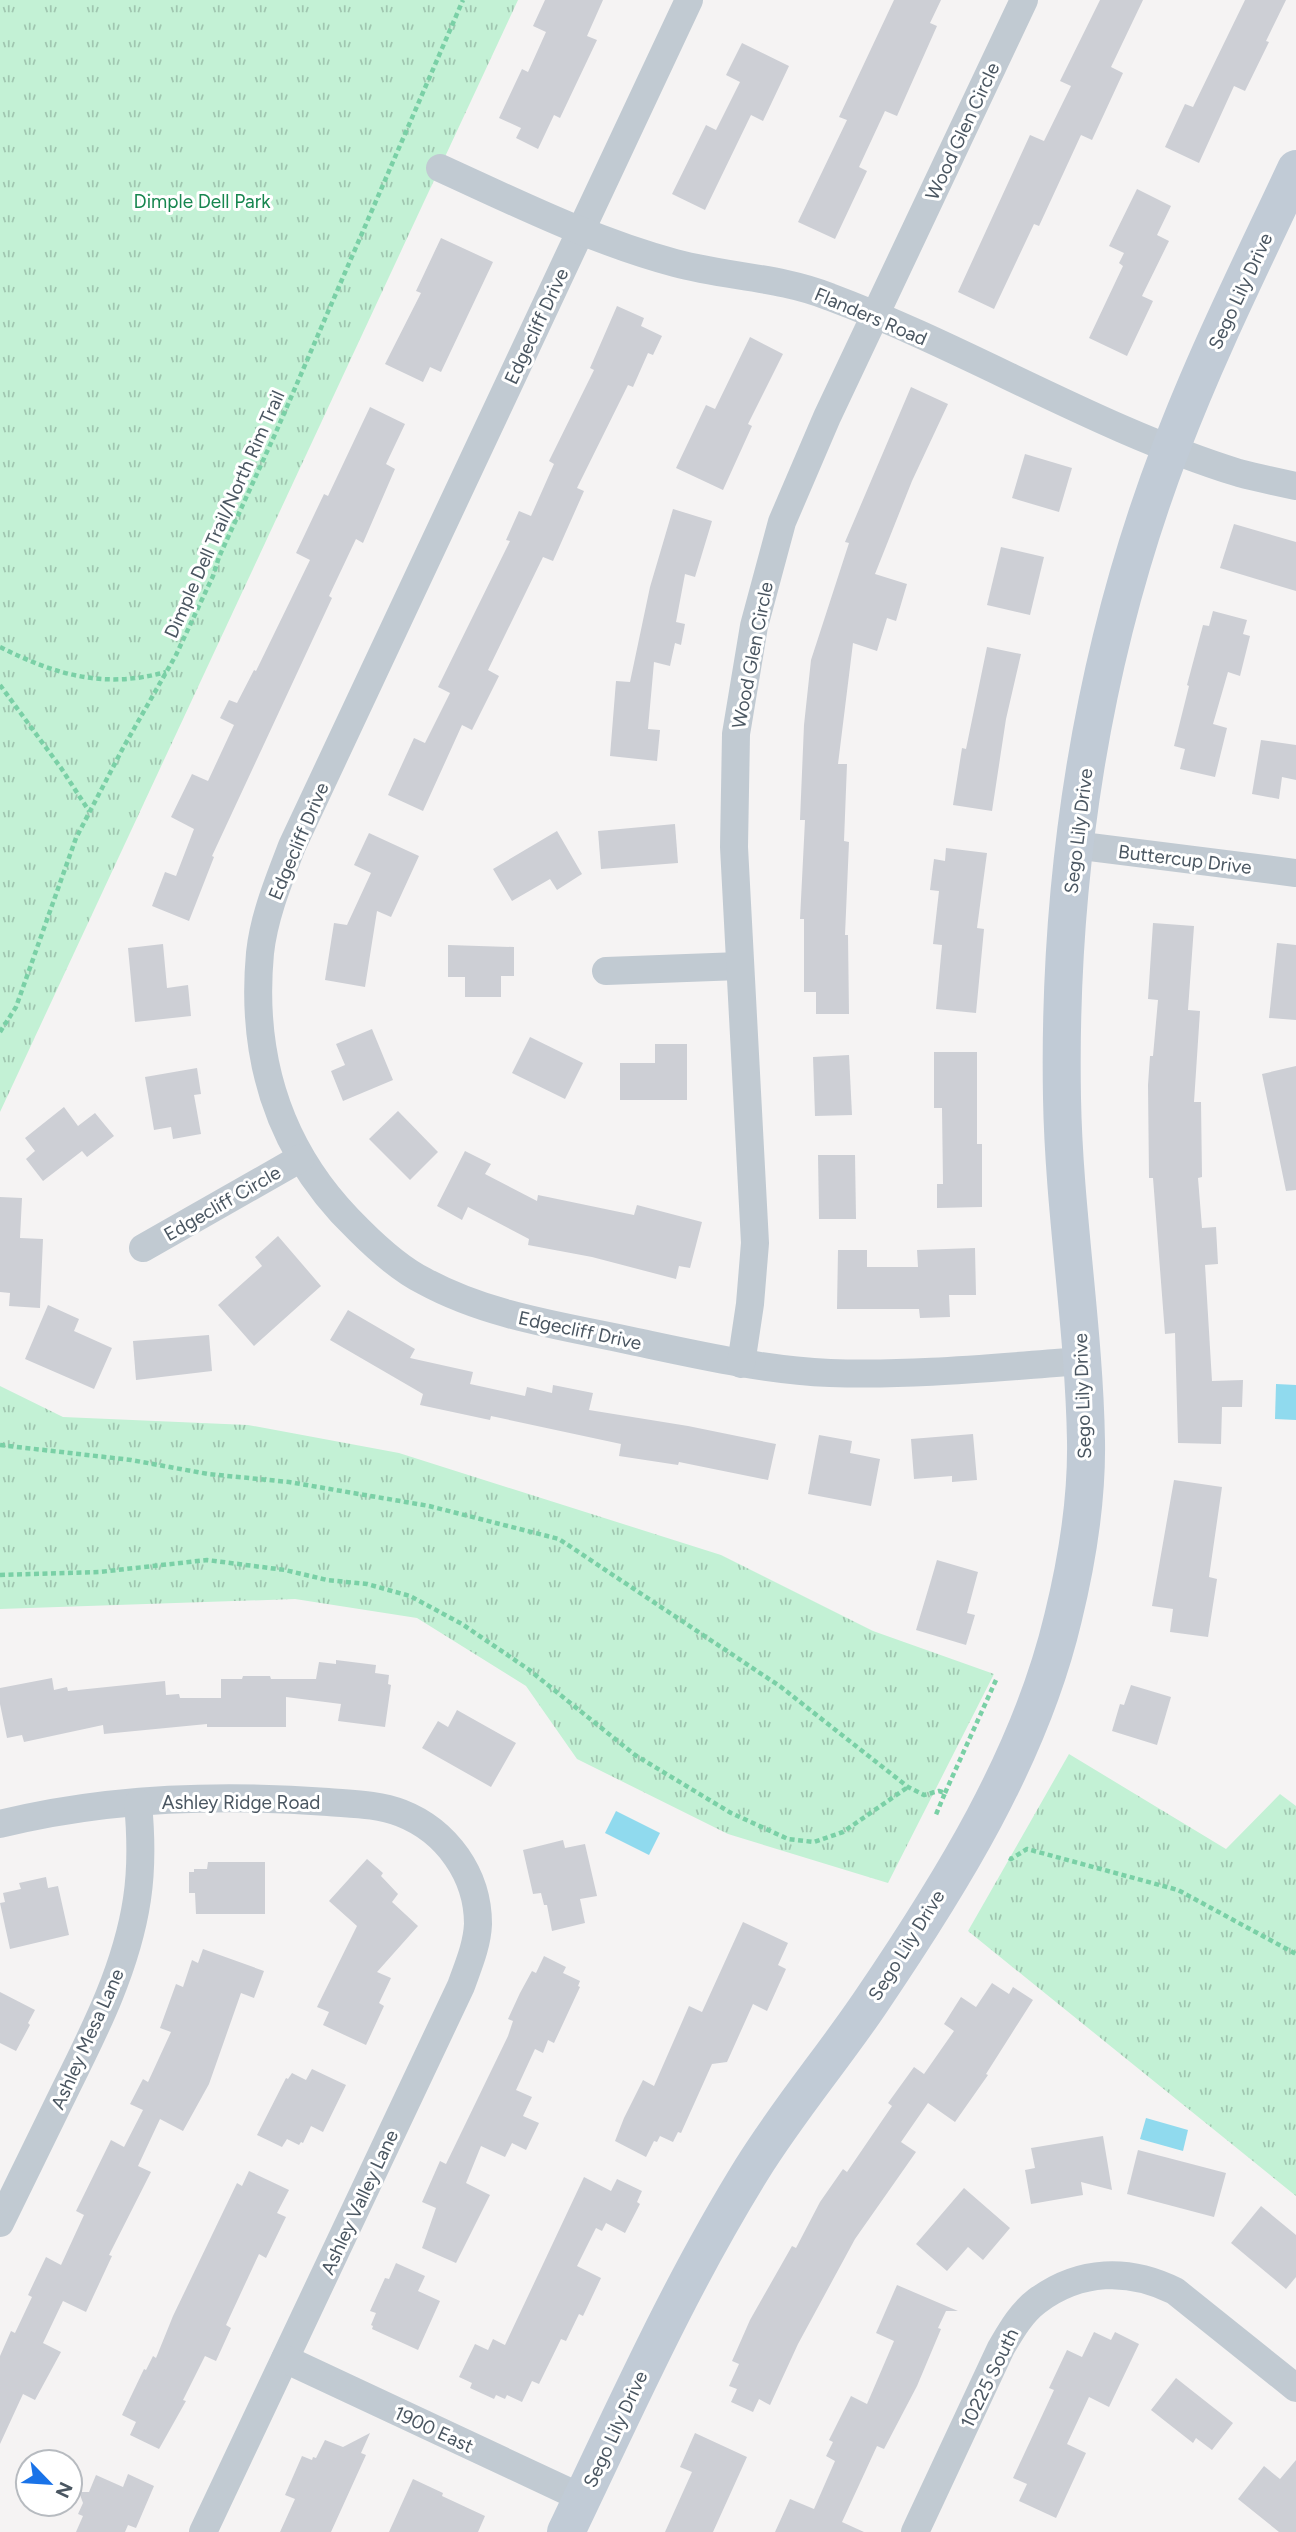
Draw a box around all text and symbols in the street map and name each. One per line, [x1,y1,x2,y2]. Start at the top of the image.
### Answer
street label: Wood Glen Circle [921,59,1004,204]
park label: Dimple Dell Park [134,190,271,213]
street label: Sego Lily Drive [1203,229,1278,353]
street label: Edgecliff Drive [500,265,573,388]
street label: Flanders Road [811,282,931,350]
street label: Dimple Dell Trail/North Rim Trail [159,387,290,641]
street label: Wood Glen Circle [727,580,778,730]
street label: Sego Lily Drive [1059,767,1098,895]
street label: Edgecliff Drive [263,779,334,903]
street label: Buttercup Drive [1117,840,1253,879]
street label: Edgecliff Circle [160,1161,285,1246]
street label: Edgecliff Drive [516,1306,644,1355]
street label: Sego Lily Drive [1069,1333,1096,1459]
street label: Ashley Ridge Road [162,1791,320,1814]
street label: Sego Lily Drive [863,1886,950,2005]
street label: Ashley Mesa Lane [46,1965,129,2113]
street label: Ashley Valley Lane [316,2126,403,2278]
street label: 10225 South [955,2325,1023,2432]
street label: Sego Lily Drive [578,2367,653,2491]
street label: 1900 East [391,2401,477,2458]
north arrow [14,2448,84,2518]
text: N [50,2478,77,2501]

